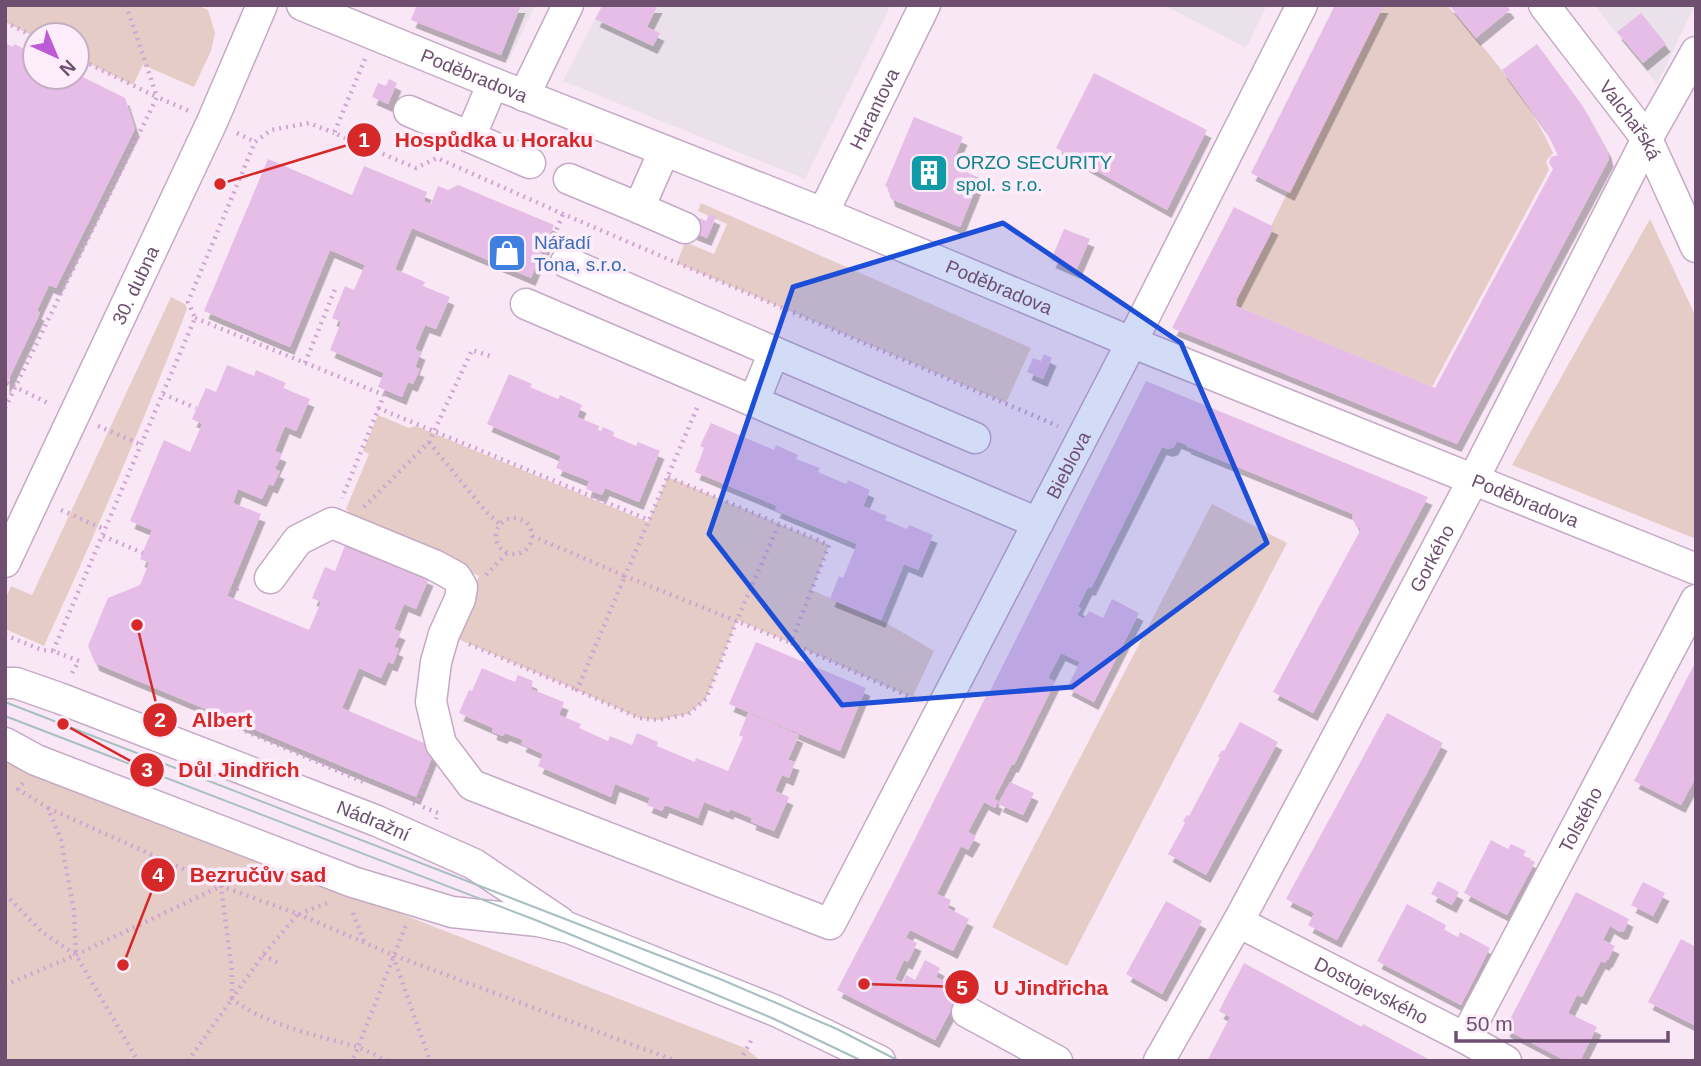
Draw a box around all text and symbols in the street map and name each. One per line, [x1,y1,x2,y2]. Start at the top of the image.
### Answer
north arrow [21,21,91,91]
street label: Poděbradova [418,45,531,107]
text: N [55,56,80,80]
street label: Harantova [846,65,903,153]
street label: Valchařská [1595,76,1665,163]
callout: Hospůdka u Horaku [346,119,608,161]
text: 1 [358,128,370,151]
text: Hospůdka u Horaku [395,128,593,151]
building icon: ORZO SECURITY spol. s r.o. [908,152,950,194]
place label: ORZO SECURITY spol. s r.o. [956,152,1113,195]
shop icon: Nářadí Tona, s.r.o. [486,232,528,274]
place label: Nářadí Tona, s.r.o. [534,232,627,275]
street label: 30. dubna [108,242,163,328]
street label: Poděbradova [943,256,1056,319]
street label: Bieblova [1042,428,1095,502]
street label: Poděbradova [1469,470,1582,532]
street label: Gorkého [1406,521,1458,596]
callout: Albert [142,699,266,741]
text: 2 [154,708,166,731]
text: Albert [192,708,252,731]
callout: Důl Jindřich [129,749,314,791]
text: 3 [141,758,153,781]
text: Důl Jindřich [178,758,300,781]
street label: Tolstého [1555,784,1606,856]
street label: Nádražní [334,796,414,846]
callout: Bezručův sad [141,854,340,896]
text: 4 [152,863,164,886]
text: Bezručův sad [190,863,326,886]
street label: Dostojevského [1311,953,1432,1028]
callout: U Jindřicha [945,966,1122,1008]
text: 5 [956,976,968,999]
text: U Jindřicha [994,976,1108,999]
scale bar [1456,1000,1668,1044]
text: 50 m [1466,1012,1513,1035]

